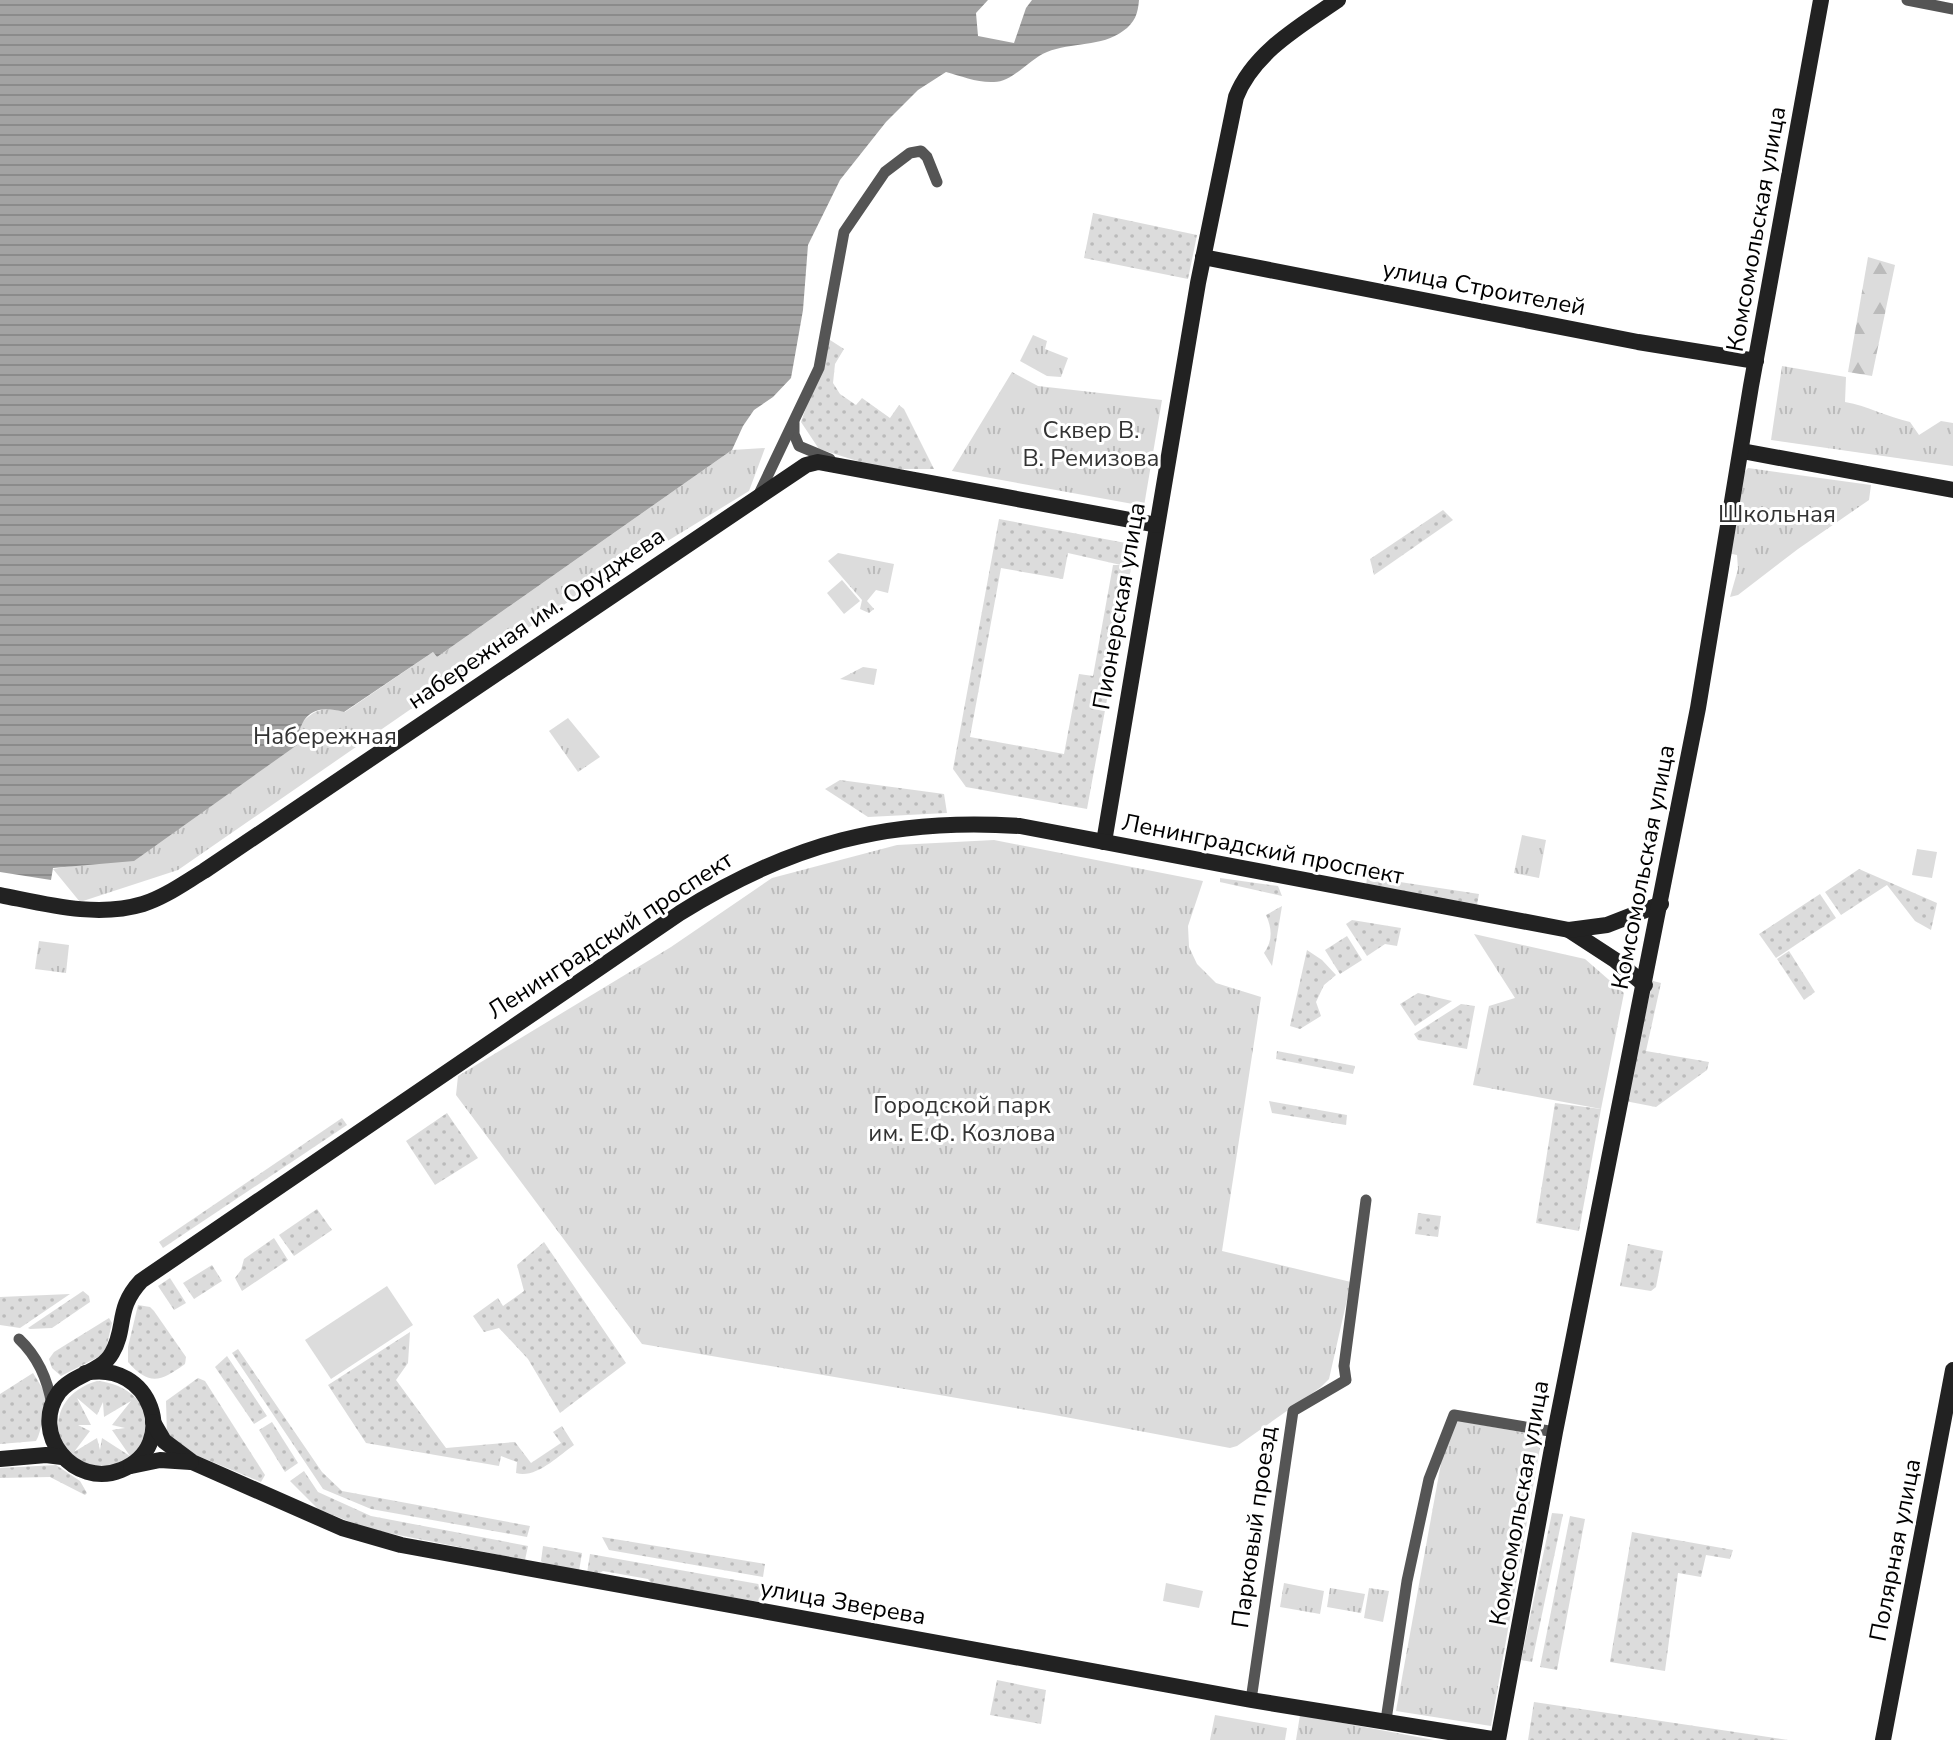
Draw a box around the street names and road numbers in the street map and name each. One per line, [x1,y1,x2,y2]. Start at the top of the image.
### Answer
street label: Комсомольская улица [1719,104,1793,354]
street label: улица Строителей [1380,253,1588,323]
street label: Пионерская улица [1085,500,1153,712]
street label: набережная им. Оруджева [401,520,671,716]
street label: Комсомольская улица [1604,742,1682,992]
street label: Ленинградский проспект [1119,806,1407,892]
street label: Ленинградский проспект [481,843,739,1026]
street label: Комсомольская улица [1482,1378,1556,1628]
street label: Парковый проезд [1224,1424,1284,1630]
street label: Полярная улица [1862,1456,1928,1644]
street label: улица Зверева [758,1572,928,1632]

